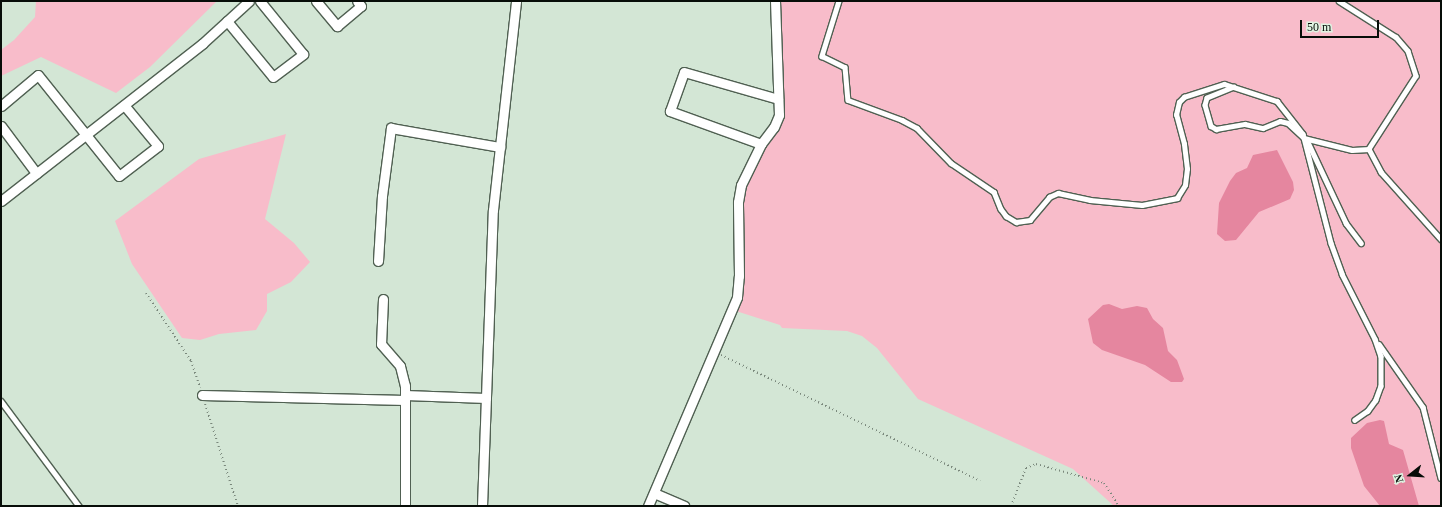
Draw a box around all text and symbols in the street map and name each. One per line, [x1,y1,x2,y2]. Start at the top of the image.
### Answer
scale bar [1302,12,1381,38]
text: 50 m [1307,20,1331,34]
north arrow [1390,455,1430,495]
text: N [1392,473,1405,484]

